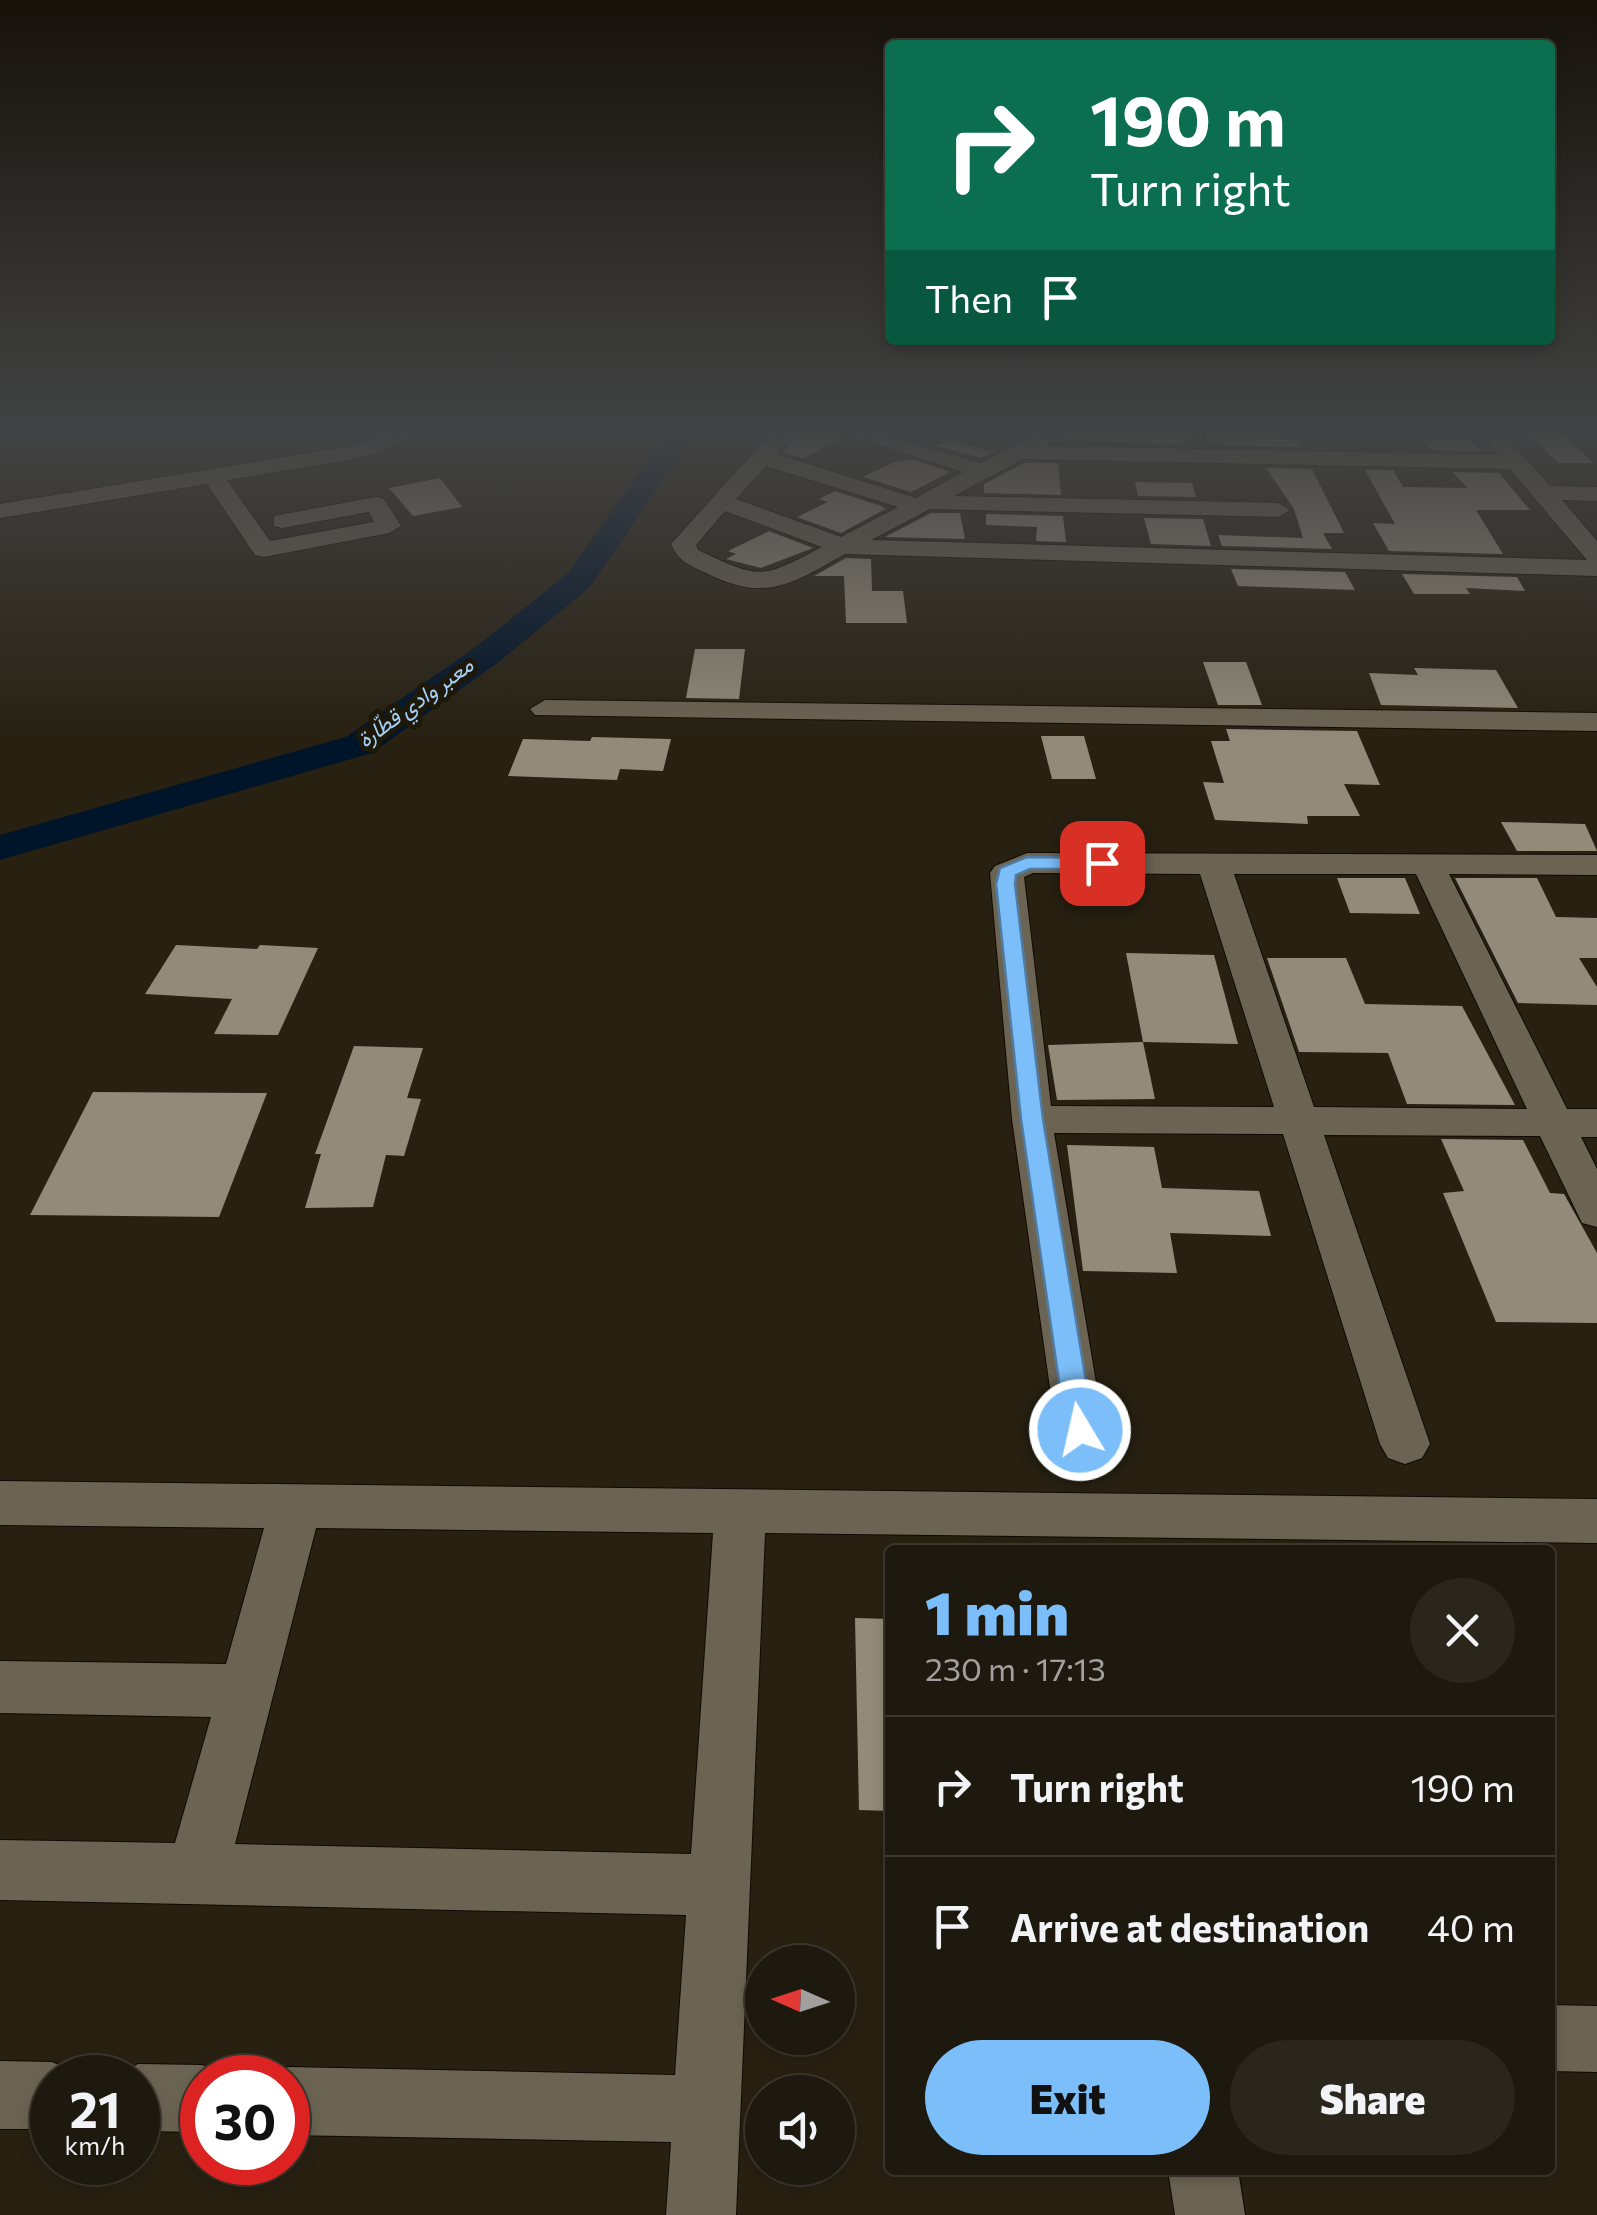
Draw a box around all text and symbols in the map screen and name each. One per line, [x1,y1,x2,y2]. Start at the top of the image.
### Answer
text: 190 m [1090,75,1286,160]
icon: right [925,80,1055,210]
text: Turn right [1090,160,1291,215]
icon: arrive [1033,270,1088,325]
text: Then [925,274,1013,321]
water label: معبر وادي قطّارة [352,650,481,757]
pin [1060,821,1145,906]
icon: arrive [1075,836,1130,891]
position arrow [1028,1378,1132,1482]
text: 1 min [925,1574,1069,1647]
button: close [1410,1578,1515,1683]
text: 230 m · 17:13 [925,1648,1106,1688]
icon: right [925,1759,980,1814]
text: Turn right [1010,1763,1184,1810]
text: 190 m [1410,1763,1515,1810]
icon: arrive [925,1899,980,1954]
text: Arrive at destination [1010,1903,1369,1950]
text: 40 m [1427,1903,1515,1950]
north arrow [745,1945,855,2055]
map controls [745,1945,855,2185]
button: Exit [925,2040,1210,2155]
button: Share [1230,2040,1515,2155]
speed limit sign: 30 [180,2055,310,2185]
button: sound [745,2075,855,2185]
text: 21 [69,2077,121,2138]
text: km/h [65,2130,125,2160]

